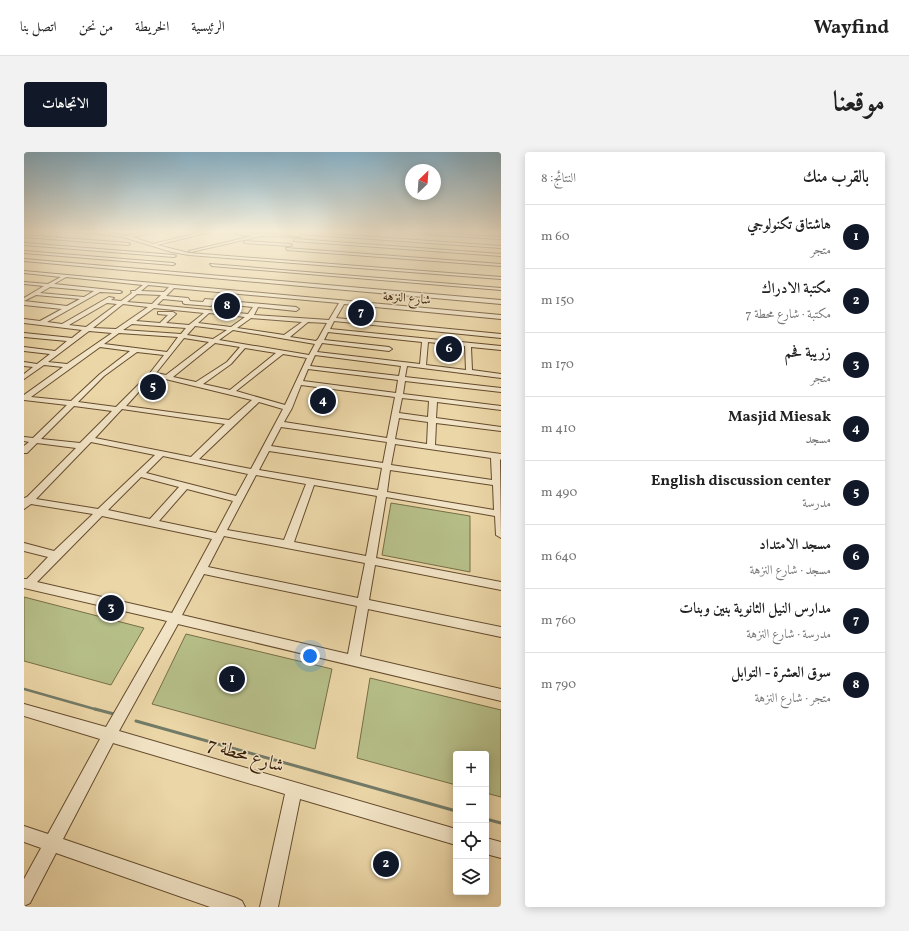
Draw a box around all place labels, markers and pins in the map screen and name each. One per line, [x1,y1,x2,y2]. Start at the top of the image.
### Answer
pin: 8 [214,291,240,321]
pin: 7 [348,298,374,328]
pin: 6 [436,334,462,364]
pin: 5 [140,372,166,402]
pin: 4 [310,386,336,416]
pin: 3 [98,593,124,623]
pin: 1 [219,664,245,694]
pin: 2 [373,849,399,879]

